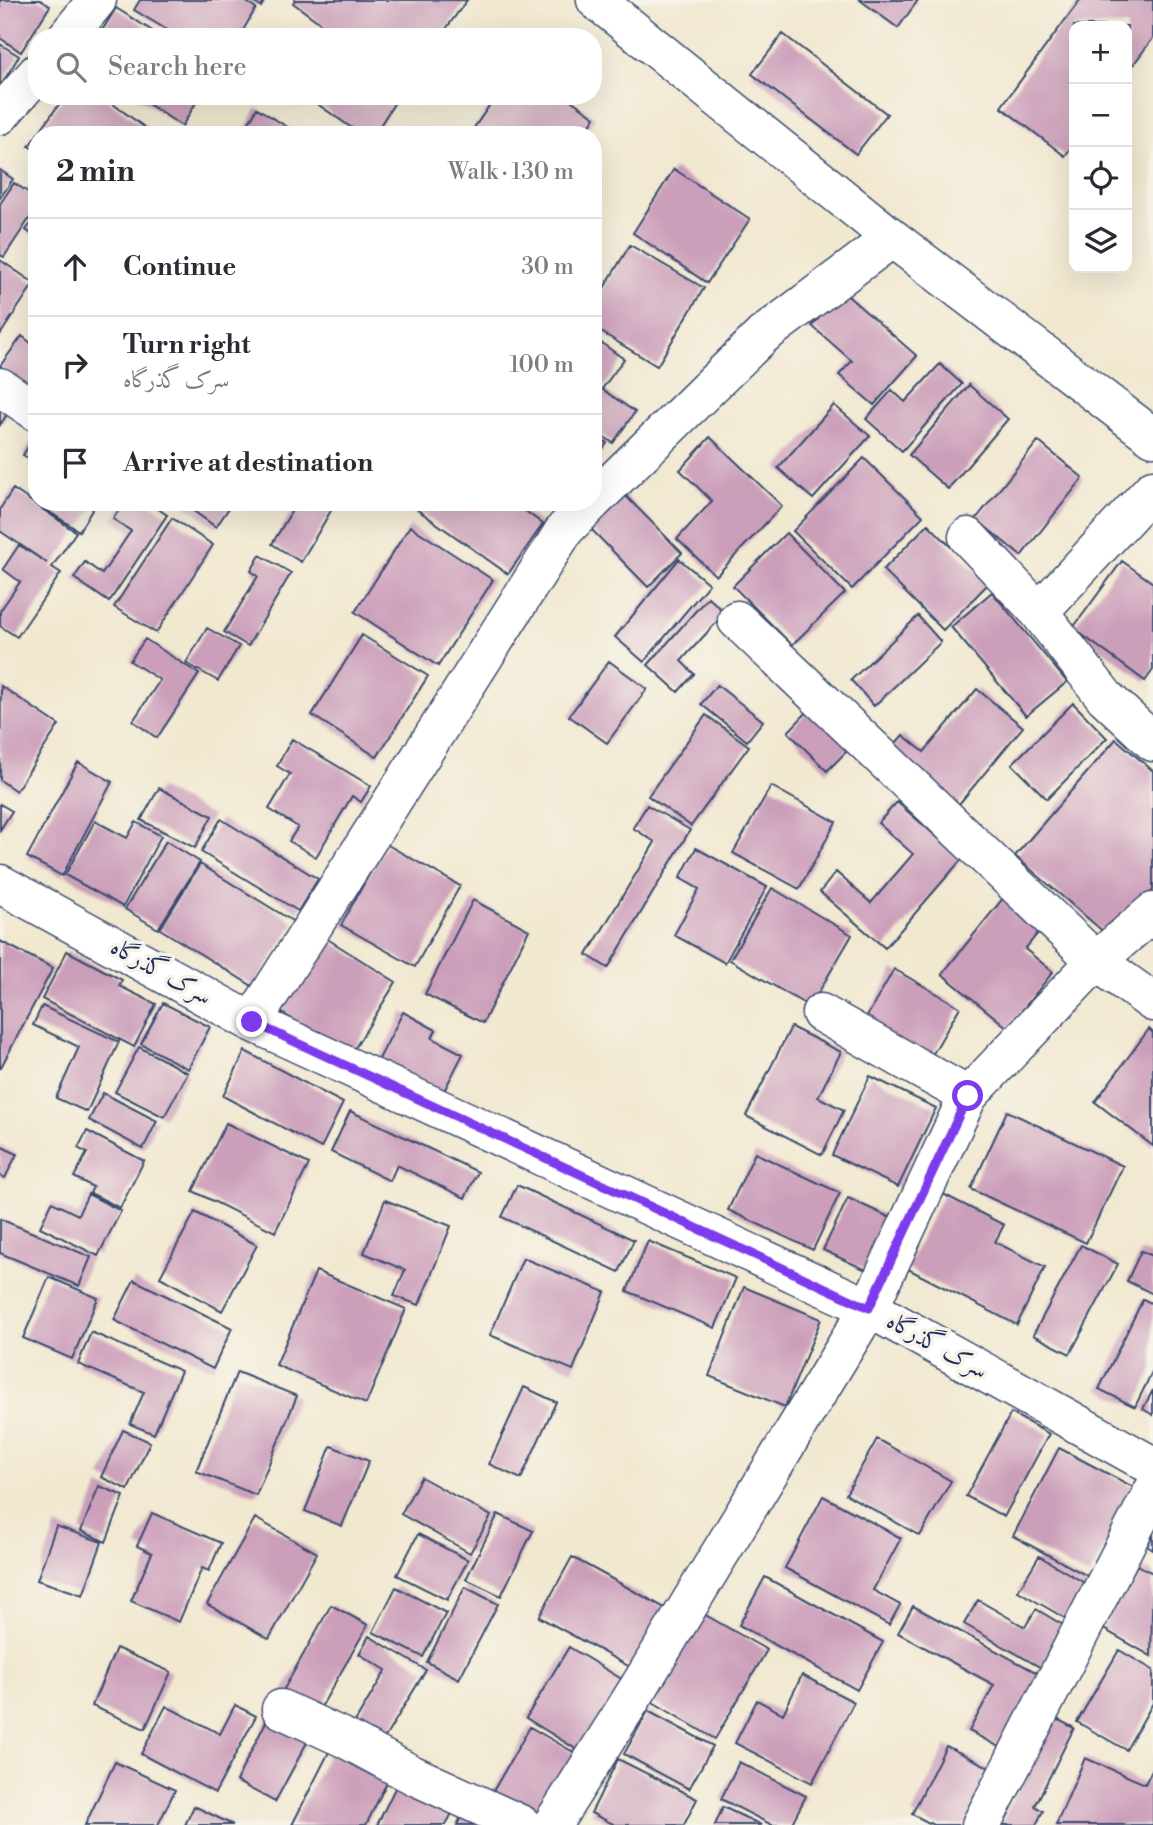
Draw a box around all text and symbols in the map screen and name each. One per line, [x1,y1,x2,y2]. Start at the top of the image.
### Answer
map controls [1069,21,1132,273]
button: + [1069,21,1132,84]
search box [28,28,602,105]
icon: search [52,48,90,86]
text: Search here [108,51,247,83]
button: − [1069,84,1132,147]
button: locate [1069,147,1132,210]
text: 2 min [56,153,135,191]
text: Walk · 130 m [448,158,574,186]
button: layers [1069,210,1132,273]
icon: ahead [56,248,94,286]
text: Continue [123,251,236,283]
text: 30 m [521,253,574,281]
text: Turn right [123,329,251,361]
icon: right [56,346,94,384]
text: 100 m [509,351,574,379]
text: سرک گذرگاه [123,366,230,394]
icon: arrive [56,444,94,482]
text: Arrive at destination [123,447,373,479]
street label: سرک گذرگاه [105,929,218,1012]
route end [236,1006,267,1037]
route start [952,1080,983,1111]
street label: سرک گذرگاه [881,1303,994,1386]

